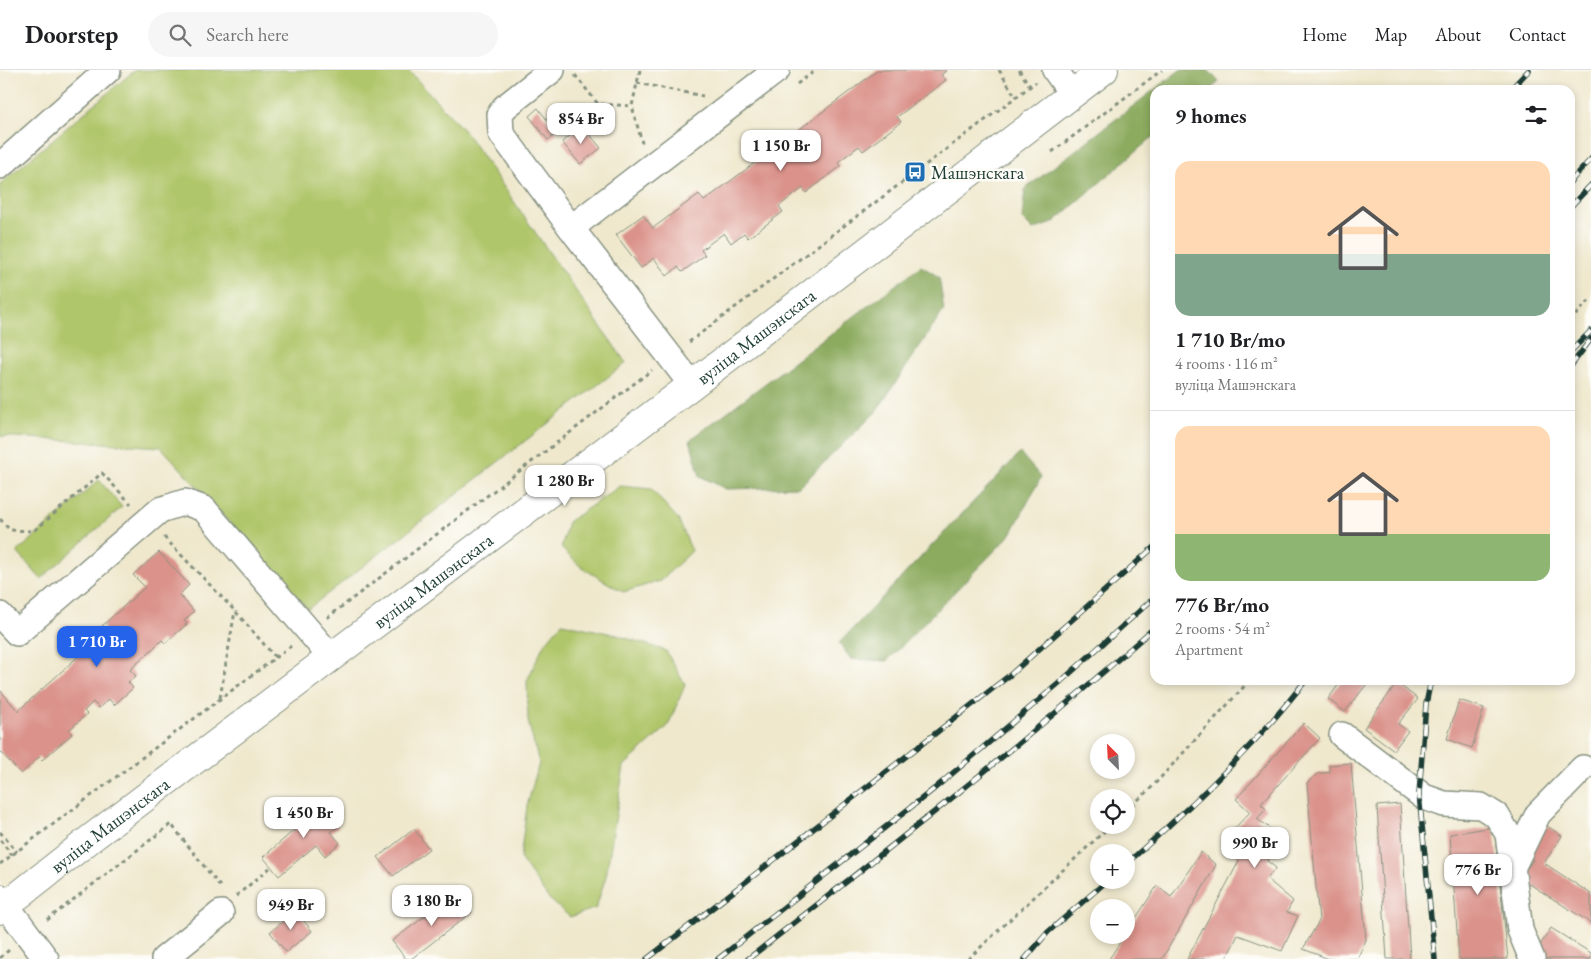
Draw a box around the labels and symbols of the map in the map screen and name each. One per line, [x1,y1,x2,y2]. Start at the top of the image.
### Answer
pin: 854 Br [540,102,622,145]
pin: 1 150 Br [729,129,833,172]
bus stop icon: Машэнскага [903,160,927,184]
place label: Машэнскага [931,160,1025,185]
street label: вуліца Машэнскага [691,283,821,390]
pin: 1 280 Br [513,464,617,507]
street label: вуліца Машэнскага [368,527,498,634]
pin: 1 710 Br [45,626,149,668]
north arrow [1090,734,1135,779]
street label: вуліца Машэнскага [45,771,175,879]
pin: 1 450 Br [252,796,356,839]
pin: 990 Br [1214,826,1296,869]
pin: 776 Br [1437,854,1519,896]
pin: 3 180 Br [380,884,484,927]
pin: 949 Br [250,888,332,931]

